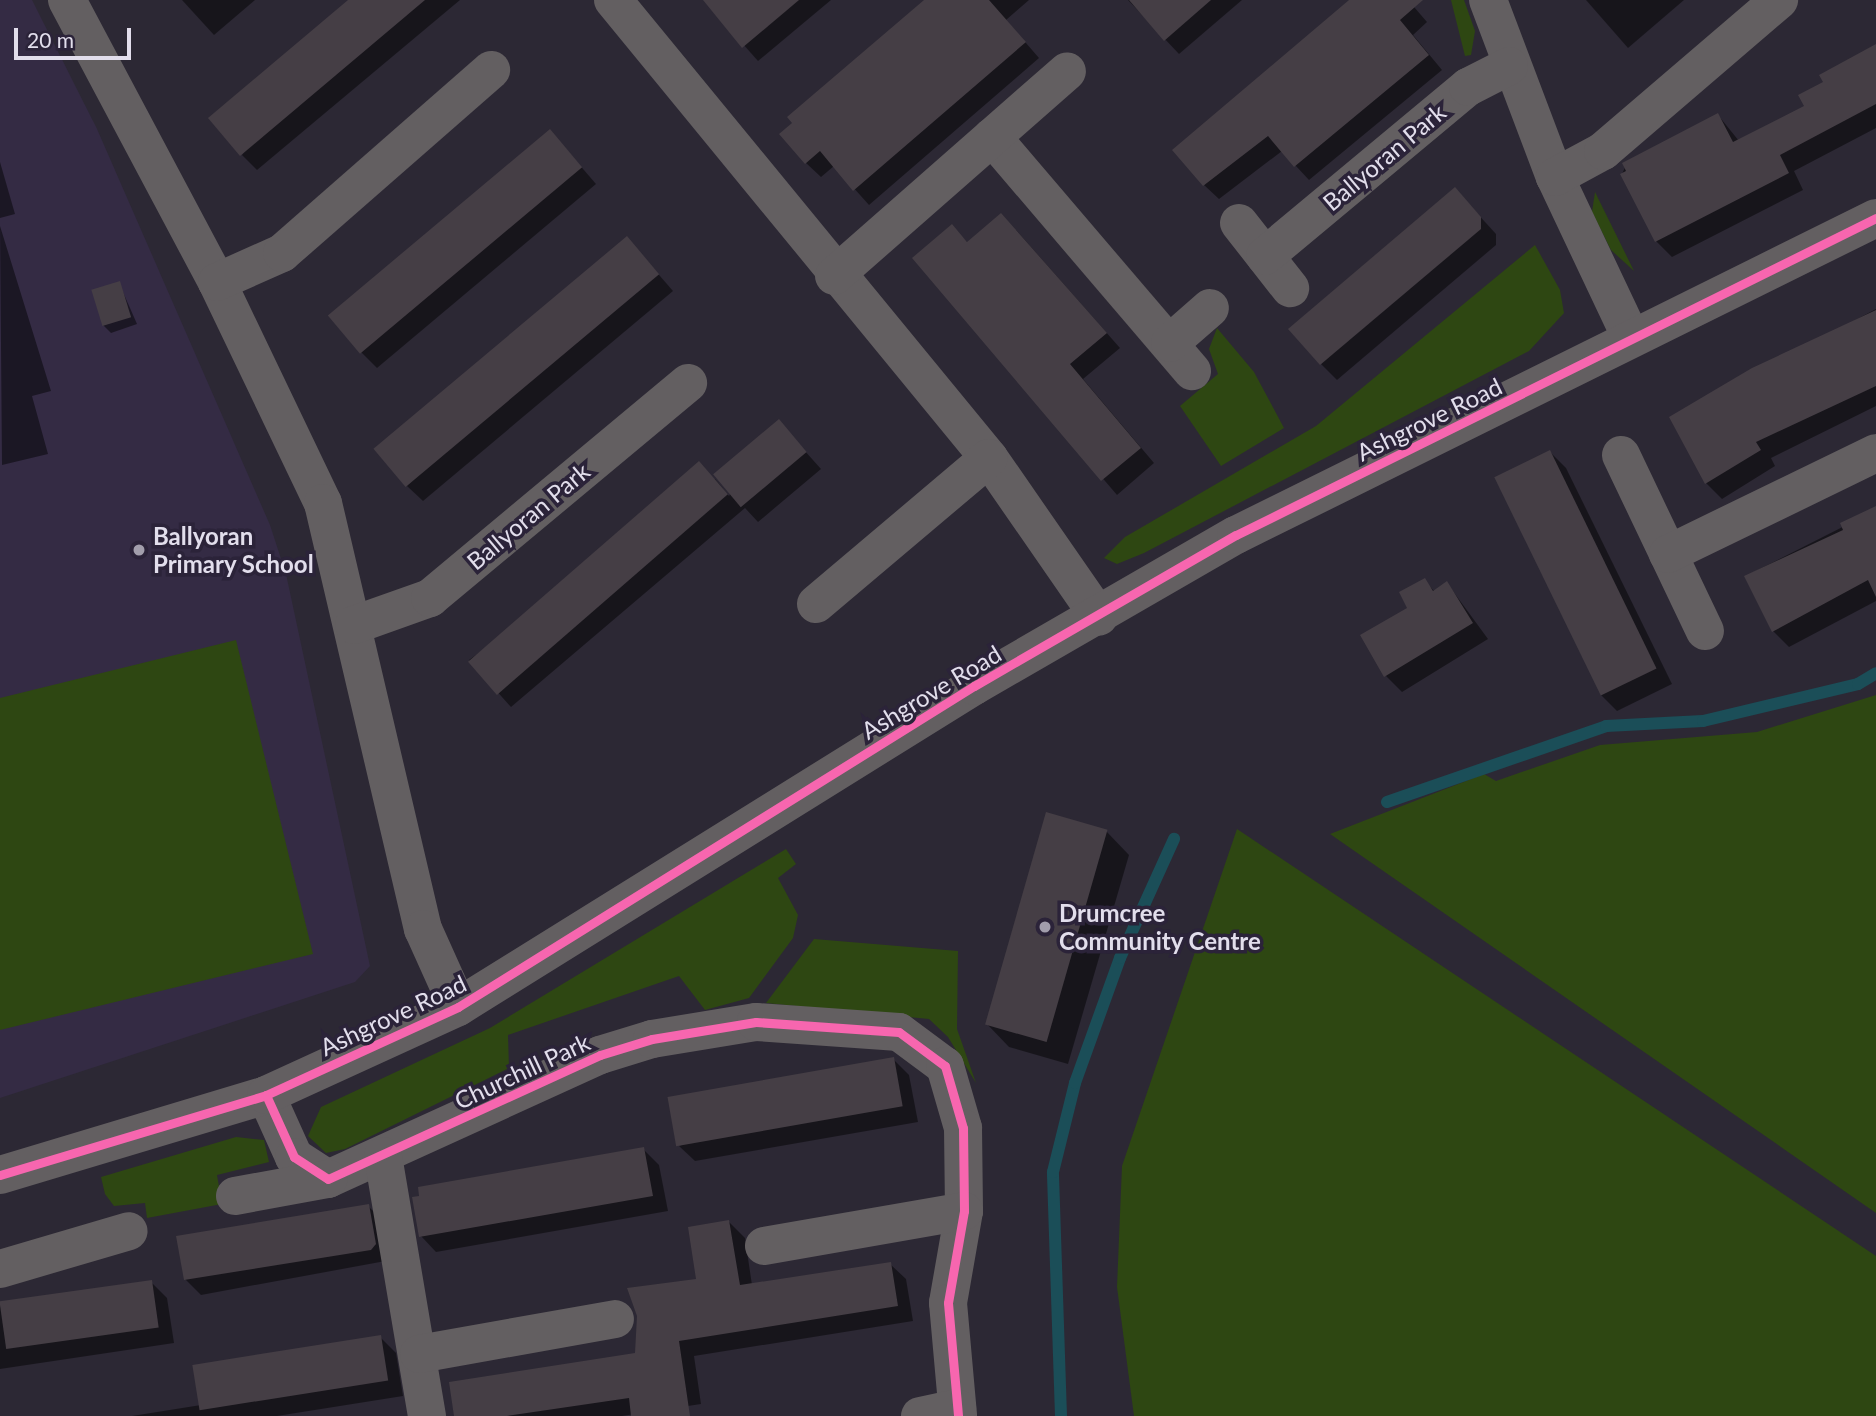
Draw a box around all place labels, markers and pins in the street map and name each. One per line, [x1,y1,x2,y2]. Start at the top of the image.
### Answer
place label: Ballyoran Primary School [153,522,314,578]
marker: Ballyoran Primary School [131,542,147,558]
place label: Drumcree Community Centre [1059,899,1261,955]
marker: Drumcree Community Centre [1037,919,1053,935]

